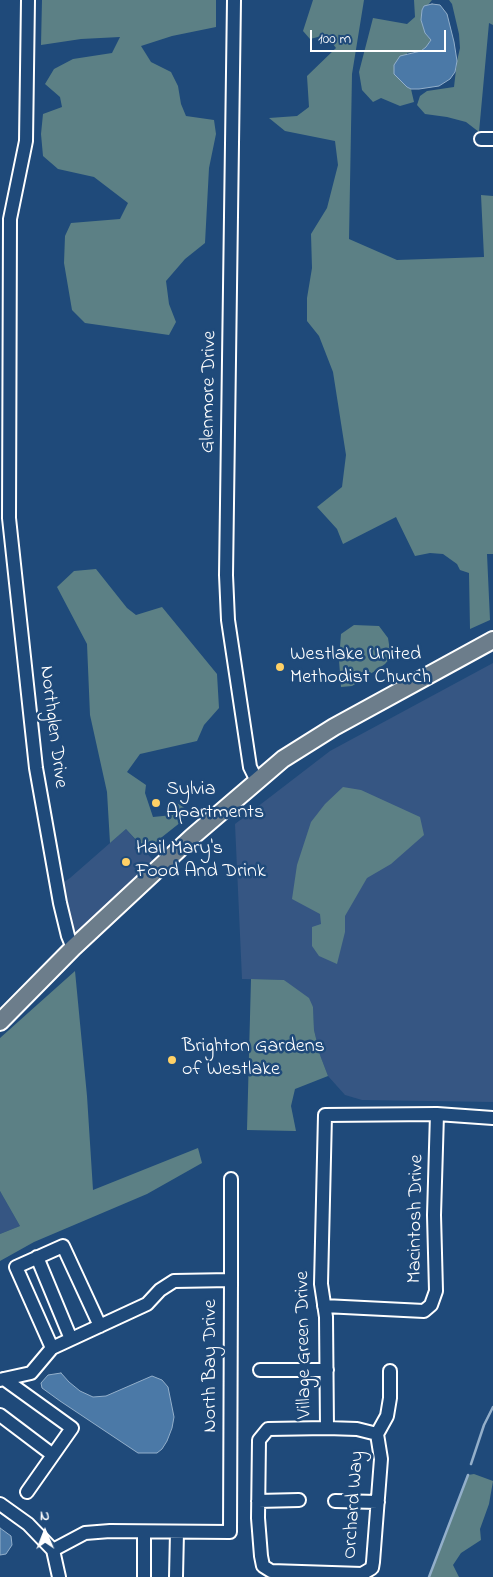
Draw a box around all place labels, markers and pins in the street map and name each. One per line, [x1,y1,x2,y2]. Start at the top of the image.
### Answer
place label: Westlake United Methodist Church [290,644,431,691]
marker: Westlake United Methodist Church [274,661,286,673]
place label: Sylvia Apartments [166,779,264,826]
marker: Sylvia Apartments [150,797,162,809]
place label: Hail Mary's Food And Drink [136,838,266,885]
marker: Hail Mary's Food And Drink [120,856,132,868]
place label: Brighton Gardens of Westlake [182,1036,325,1083]
marker: Brighton Gardens of Westlake [166,1054,178,1066]

